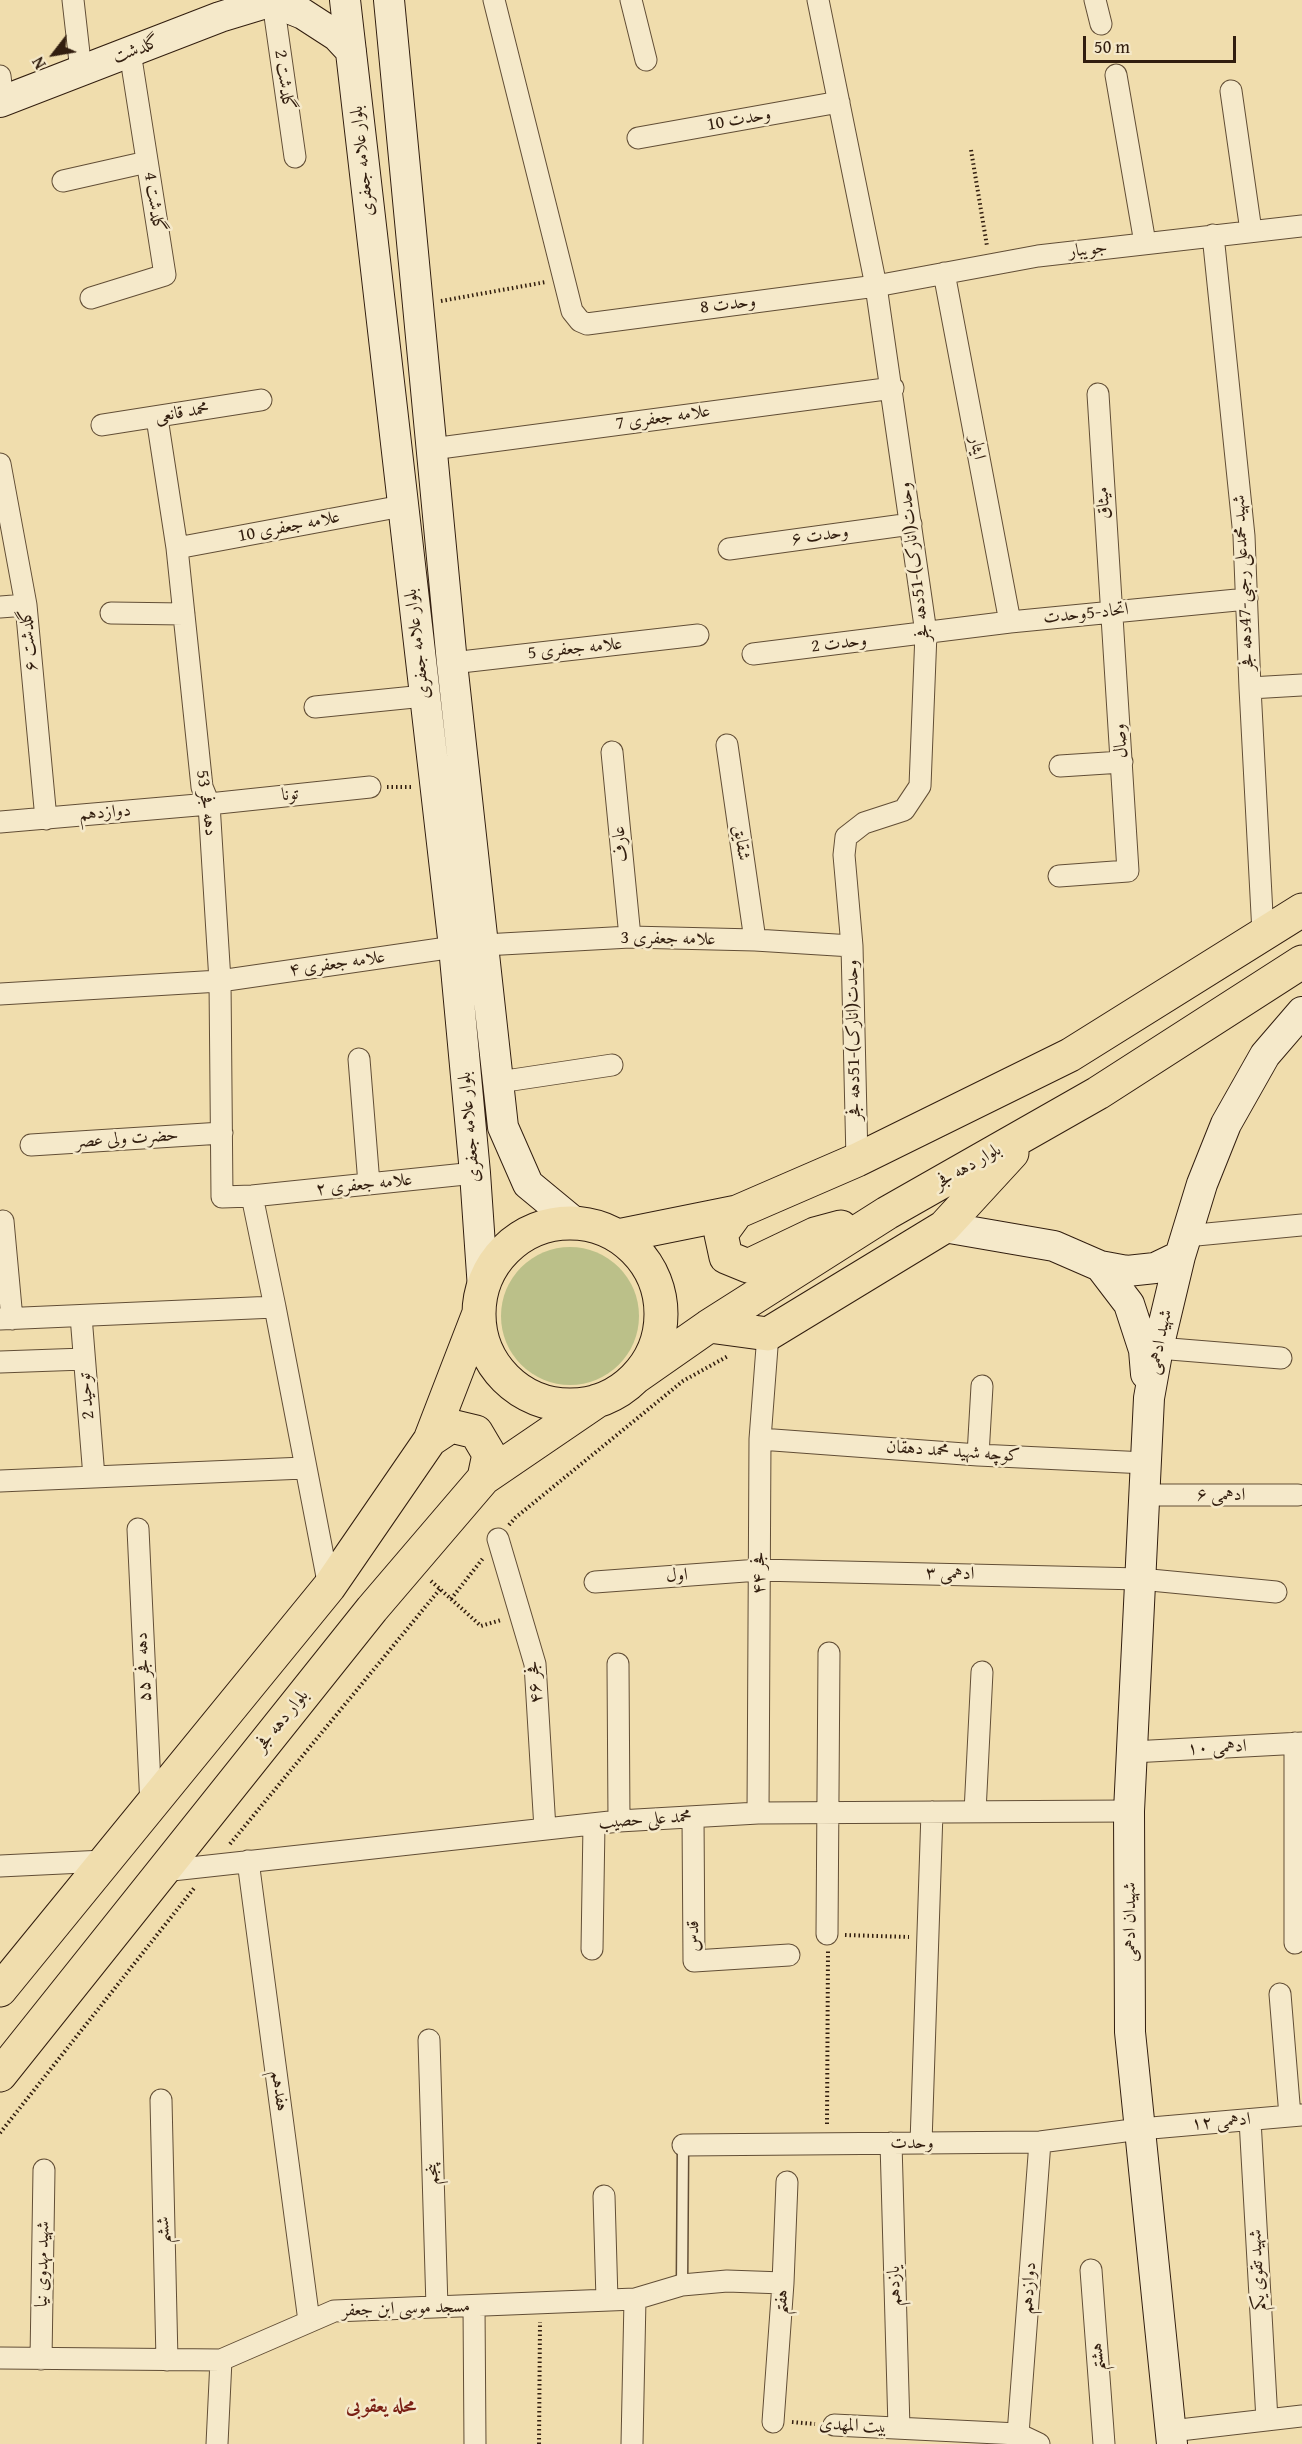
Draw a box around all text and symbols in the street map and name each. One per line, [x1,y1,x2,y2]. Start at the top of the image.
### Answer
north arrow [24,24,84,84]
scale bar [1086,24,1239,62]
street label: گلدشت [110,31,162,69]
text: 50 m [1094,33,1130,60]
street label: گلدشت 2 [269,48,299,112]
text: N [26,53,52,74]
street label: وحدت 10 [705,104,773,136]
street label: بلوار علامه جعفری [346,105,380,217]
street label: گلدشت 4 [139,170,169,234]
street label: جویبار [1067,237,1109,263]
street label: وحدت 8 [699,291,757,319]
street label: محمد قانعی [153,398,211,428]
street label: علامه جعفری 7 [614,401,712,435]
street label: ایثار [964,434,990,462]
street label: وحدت(انارک)-51دهه فجر [894,481,936,643]
street label: میثاق [1092,486,1116,520]
street label: شهید محمدعلی رجبی-47دهه فجر [1229,494,1259,672]
street label: علامه جعفری 10 [236,507,342,547]
street label: وحدت ۶ [790,521,850,551]
street label: بلوار علامه جعفری [401,588,435,700]
street label: اتحاد-5وحدت [1042,599,1130,629]
street label: گلدشت ۶ [15,608,43,672]
street label: وحدت 2 [810,630,868,658]
street label: علامه جعفری 5 [527,633,623,665]
street label: وصال [1109,723,1133,759]
street label: دهه فجر 53 [191,769,221,837]
street label: تونا [280,783,300,807]
street label: دوازدهم [78,800,132,826]
street label: شقایق [728,824,754,862]
street label: عارف [608,825,634,863]
street label: علامه جعفری 3 [620,927,716,951]
street label: علامه جعفری ۴ [288,947,386,981]
street label: وحدت(انارک)-51دهه فجر [842,959,866,1121]
street label: بلوار علامه جعفری [454,1071,486,1183]
street label: حضرت ولی عصر [75,1125,179,1153]
street label: بلوار دهه فجر [931,1139,1005,1195]
street label: علامه جعفری ۲ [315,1169,413,1201]
street label: شهید ادهمی [1143,1308,1177,1376]
street label: توحید 2 [74,1372,100,1420]
street label: کوچه شهید محمد دهقان [885,1437,1021,1467]
street label: ادهمی ۶ [1196,1484,1246,1506]
street label: فجر ۴۴ [748,1551,770,1595]
street label: ادهمی ۳ [925,1563,975,1585]
street label: اول [665,1564,689,1588]
street label: دهه فجر ۵۵ [131,1631,157,1703]
street label: فجر ۴۶ [522,1659,548,1705]
street label: بلوار دهه فجر [250,1686,314,1756]
street label: ادهمی ۱۰ [1187,1736,1247,1760]
street label: محمد علی حصیب [598,1806,692,1834]
street label: شهیدان ادهمی [1119,1882,1141,1962]
street label: قدس [683,1920,705,1952]
street label: هفدهم [265,2069,293,2113]
street label: ادهمی ۱۲ [1190,2109,1252,2135]
street label: وحدت [890,2132,934,2154]
street label: پنجم [422,2163,444,2185]
street label: ششم [153,2216,175,2244]
street label: شهید مهدوی نیا [31,2221,55,2307]
street label: شهید تقوی یکم [1245,2229,1271,2311]
street label: دوازدهم [1016,2261,1042,2315]
street label: یازدهم [884,2265,906,2307]
street label: هفتم [770,2289,794,2315]
street label: مسجد موسی ابن جعفر [341,2296,471,2322]
street label: هشتم [1086,2342,1110,2372]
district label: محله یعقوبی [346,2395,416,2419]
street label: بیت المهدی [818,2413,888,2439]

